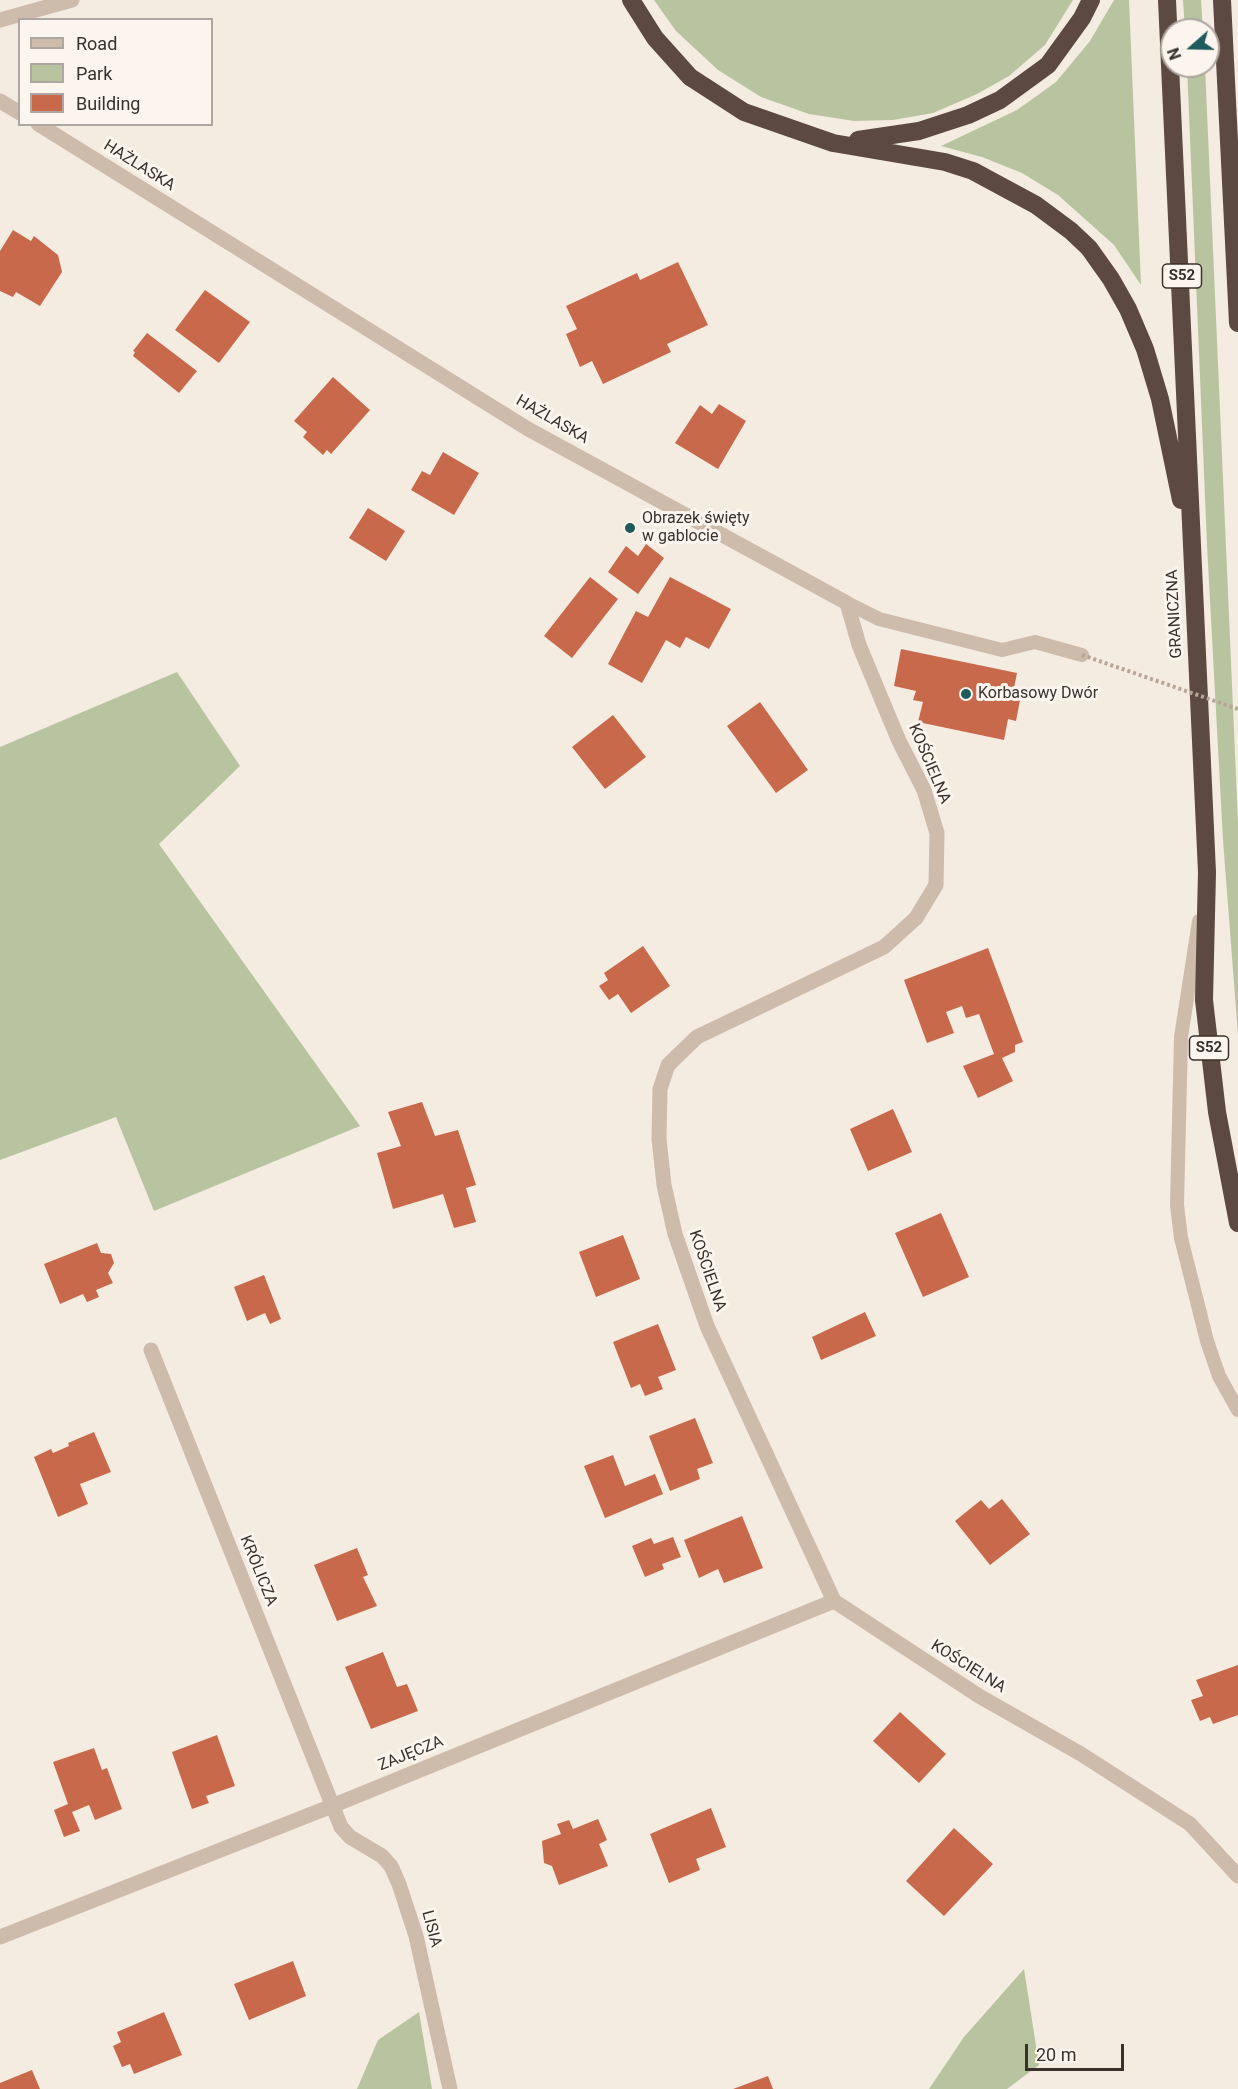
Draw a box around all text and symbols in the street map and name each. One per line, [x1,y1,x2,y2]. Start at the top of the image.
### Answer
legend [18,18,213,126]
north arrow [1160,18,1220,78]
text: Road [76,33,117,54]
text: N [1164,45,1185,62]
text: Park [76,63,112,84]
text: Building [76,93,140,114]
street label: HAŻLASKA [100,136,178,196]
road number: S52 [1162,264,1202,288]
street label: HAŻLASKA [512,391,592,449]
place label: Obrazek święty w gablocie [642,509,750,547]
marker: Obrazek święty w gablocie [623,521,637,535]
street label: GRANICZNA [1163,569,1187,659]
place label: Korbasowy Dwór [978,684,1098,704]
marker: Korbasowy Dwór [959,687,973,701]
street label: KOŚCIELNA [904,721,954,807]
road number: S52 [1190,1036,1228,1060]
street label: KOŚCIELNA [684,1228,730,1314]
street label: KRÓLICZA [235,1533,281,1609]
street label: KOŚCIELNA [927,1636,1009,1698]
street label: ZAJĘCZA [376,1732,446,1776]
street label: LISIA [417,1908,445,1950]
scale bar [1028,2032,1127,2070]
text: 20 m [1036,2044,1076,2065]

